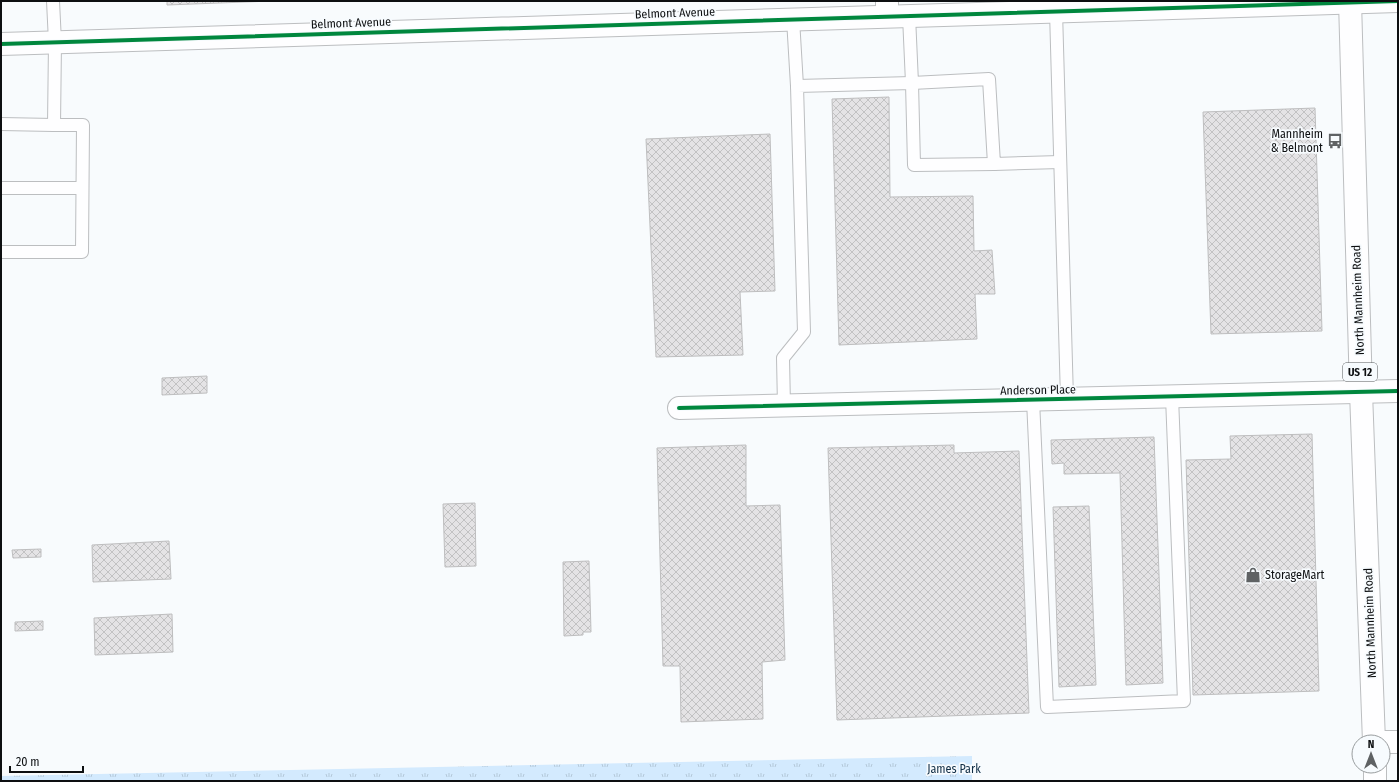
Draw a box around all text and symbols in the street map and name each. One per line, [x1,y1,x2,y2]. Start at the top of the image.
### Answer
street label: Belmont Avenue [635,5,715,21]
street label: Belmont Avenue [311,15,391,31]
place label: Mannheim & Belmont [1271,127,1323,155]
bus stop icon: Mannheim & Belmont [1326,132,1344,150]
street label: North Mannheim Road [1349,245,1367,355]
road number: US 12 [1343,363,1377,381]
street label: Anderson Place [1000,382,1076,398]
shop icon: StorageMart [1244,566,1262,584]
place label: StorageMart [1265,568,1325,582]
street label: North Mannheim Road [1361,568,1379,678]
north arrow [1351,734,1391,774]
text: N [1368,738,1374,751]
scale bar [10,748,83,774]
text: 20 m [16,755,40,769]
park label: James Park [927,762,981,776]

